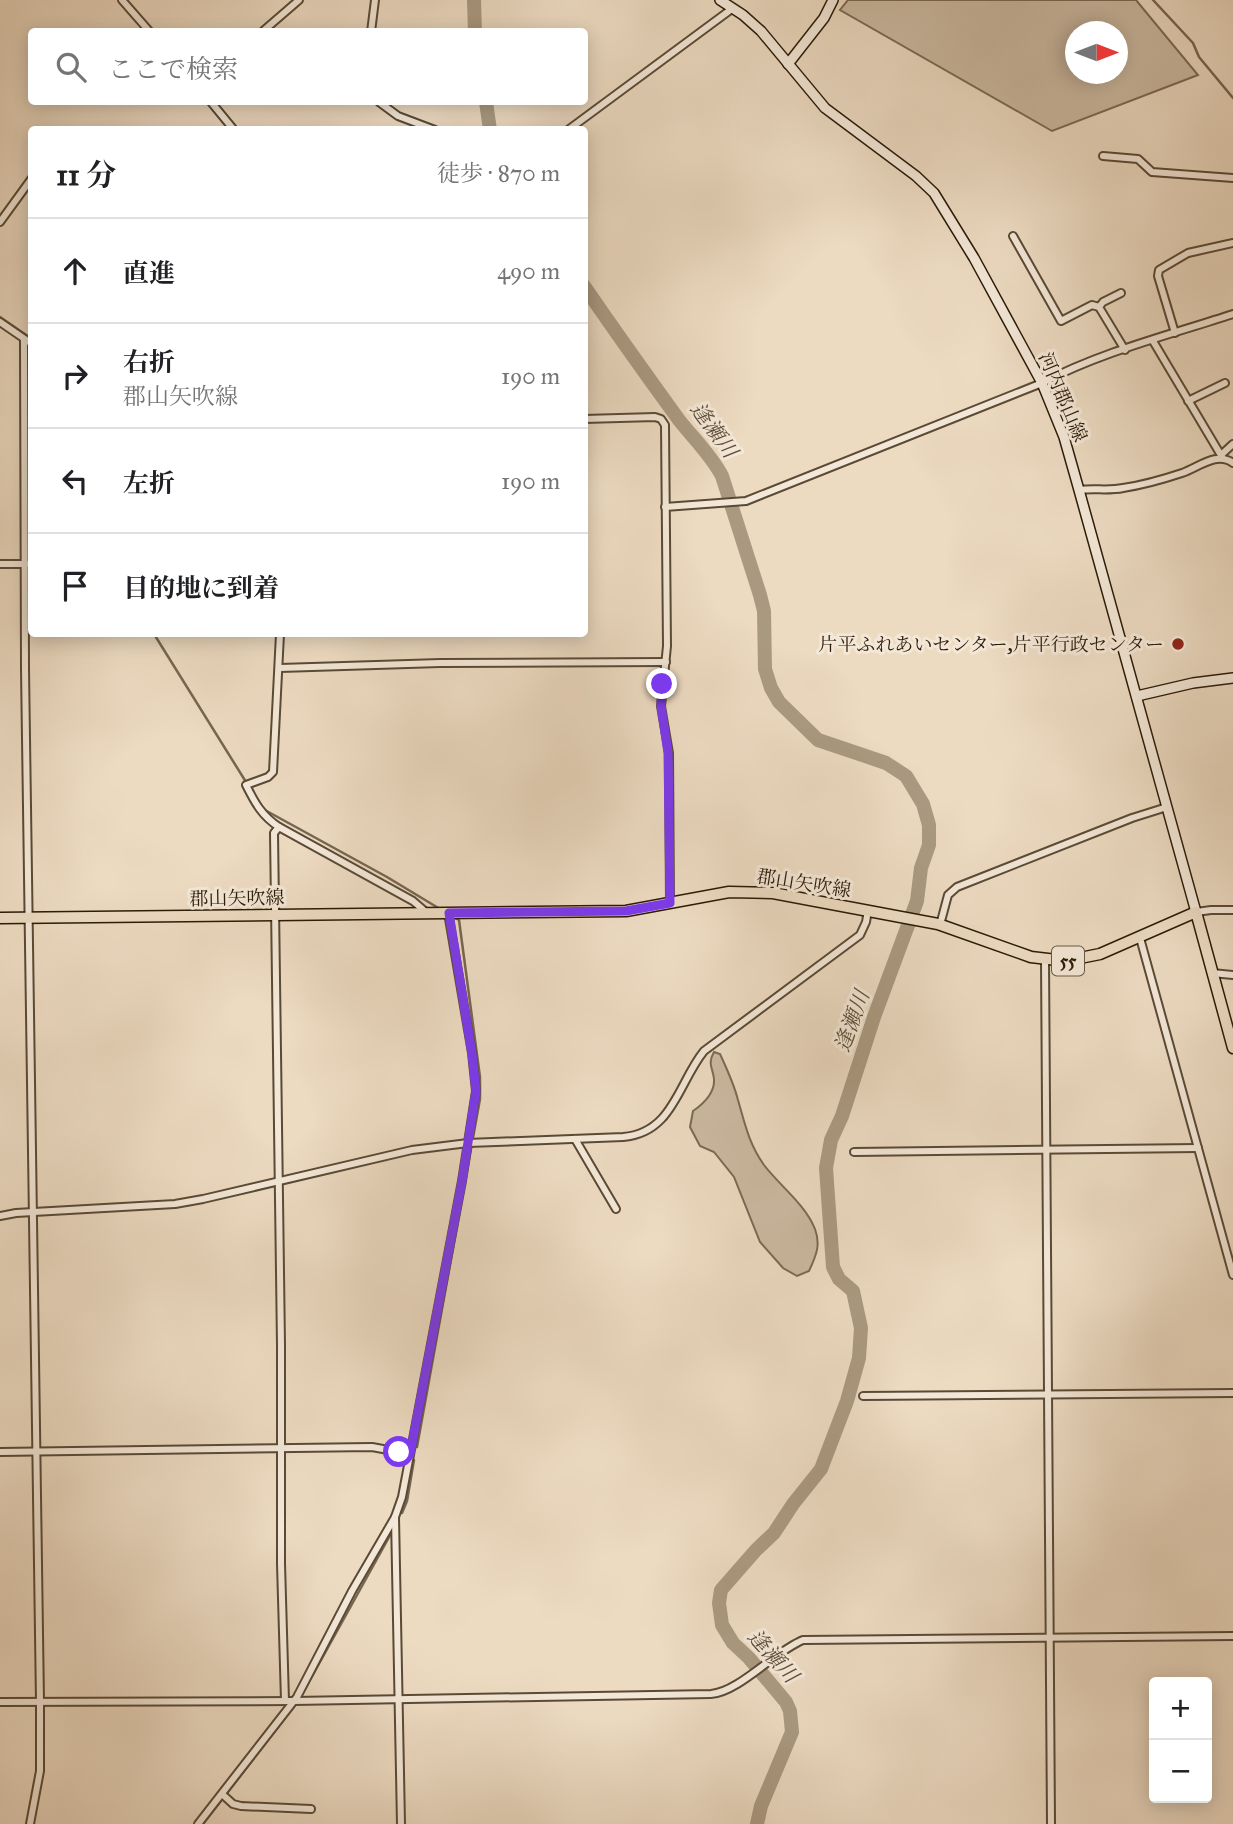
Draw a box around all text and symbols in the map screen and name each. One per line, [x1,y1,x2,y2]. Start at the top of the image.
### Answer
north arrow [1065,21,1128,84]
search box [28,28,588,105]
icon: search [52,48,90,86]
text: ここで検索 [108,53,238,85]
text: 11 分 [56,157,116,193]
text: 徒歩 · 870 m [437,159,560,187]
icon: ahead [56,252,94,290]
text: 直進 [123,257,175,289]
text: 490 m [497,257,560,285]
text: 右折 [123,346,175,378]
street label: 河内郡山線 [1034,349,1092,445]
icon: right [56,357,94,395]
text: 190 m [501,362,560,390]
text: 郡山矢吹線 [123,382,238,410]
water label: 逢瀬川 [685,397,744,465]
icon: left [56,462,94,500]
text: 左折 [123,467,175,499]
text: 190 m [501,467,560,495]
icon: arrive [56,567,94,605]
text: 目的地に到着 [123,572,279,604]
place label: 片平ふれあいセンター,片平行政センター [819,633,1164,656]
marker: 片平ふれあいセンター,片平行政センター [1170,636,1186,652]
route end [646,668,677,699]
street label: 郡山矢吹線 [755,864,853,902]
street label: 郡山矢吹線 [189,886,285,910]
road number: 55 [1052,946,1084,976]
water label: 逢瀬川 [829,985,876,1055]
route start [383,1436,414,1467]
water label: 逢瀬川 [742,1624,805,1690]
map controls [1149,1677,1212,1803]
button: + [1149,1677,1212,1740]
button: − [1149,1740,1212,1803]

